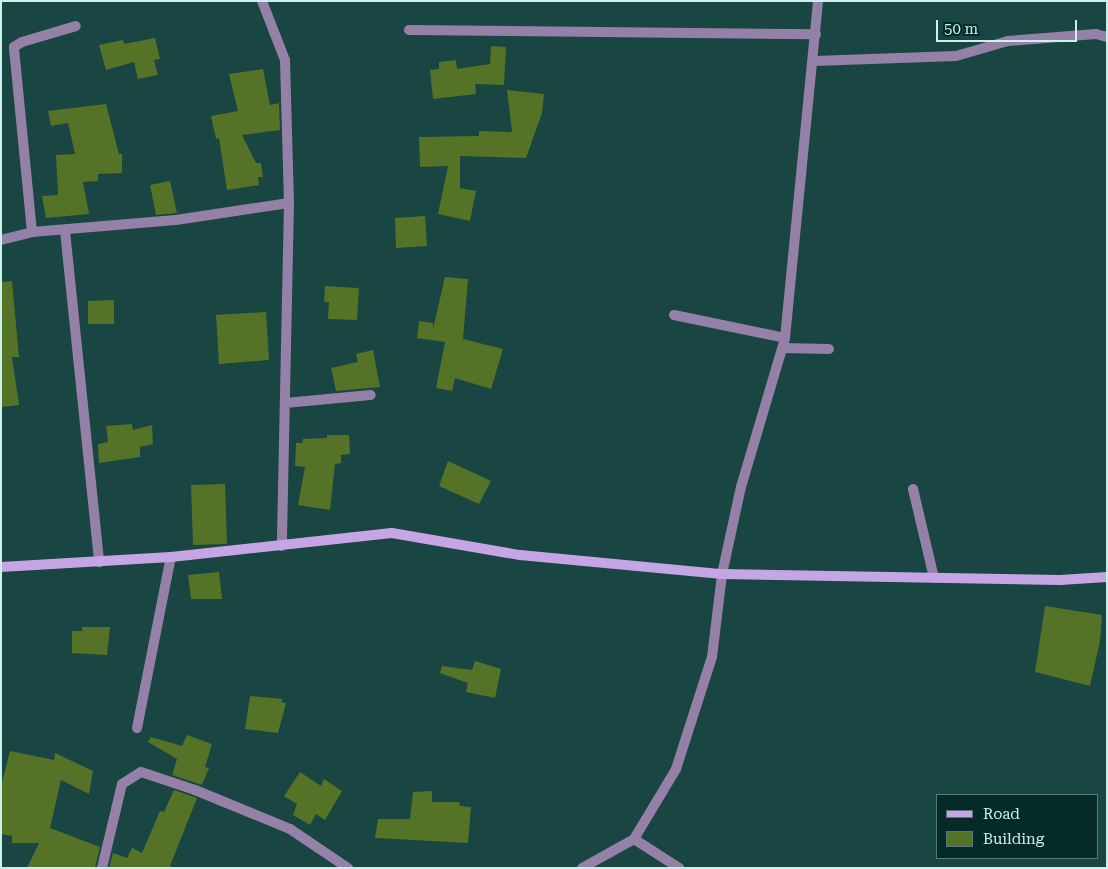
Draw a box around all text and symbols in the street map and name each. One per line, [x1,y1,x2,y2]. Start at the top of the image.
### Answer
scale bar [938,10,1079,42]
text: 50 m [944,20,978,38]
legend [936,794,1098,859]
text: Road [983,805,1020,823]
text: Building [983,830,1044,848]

